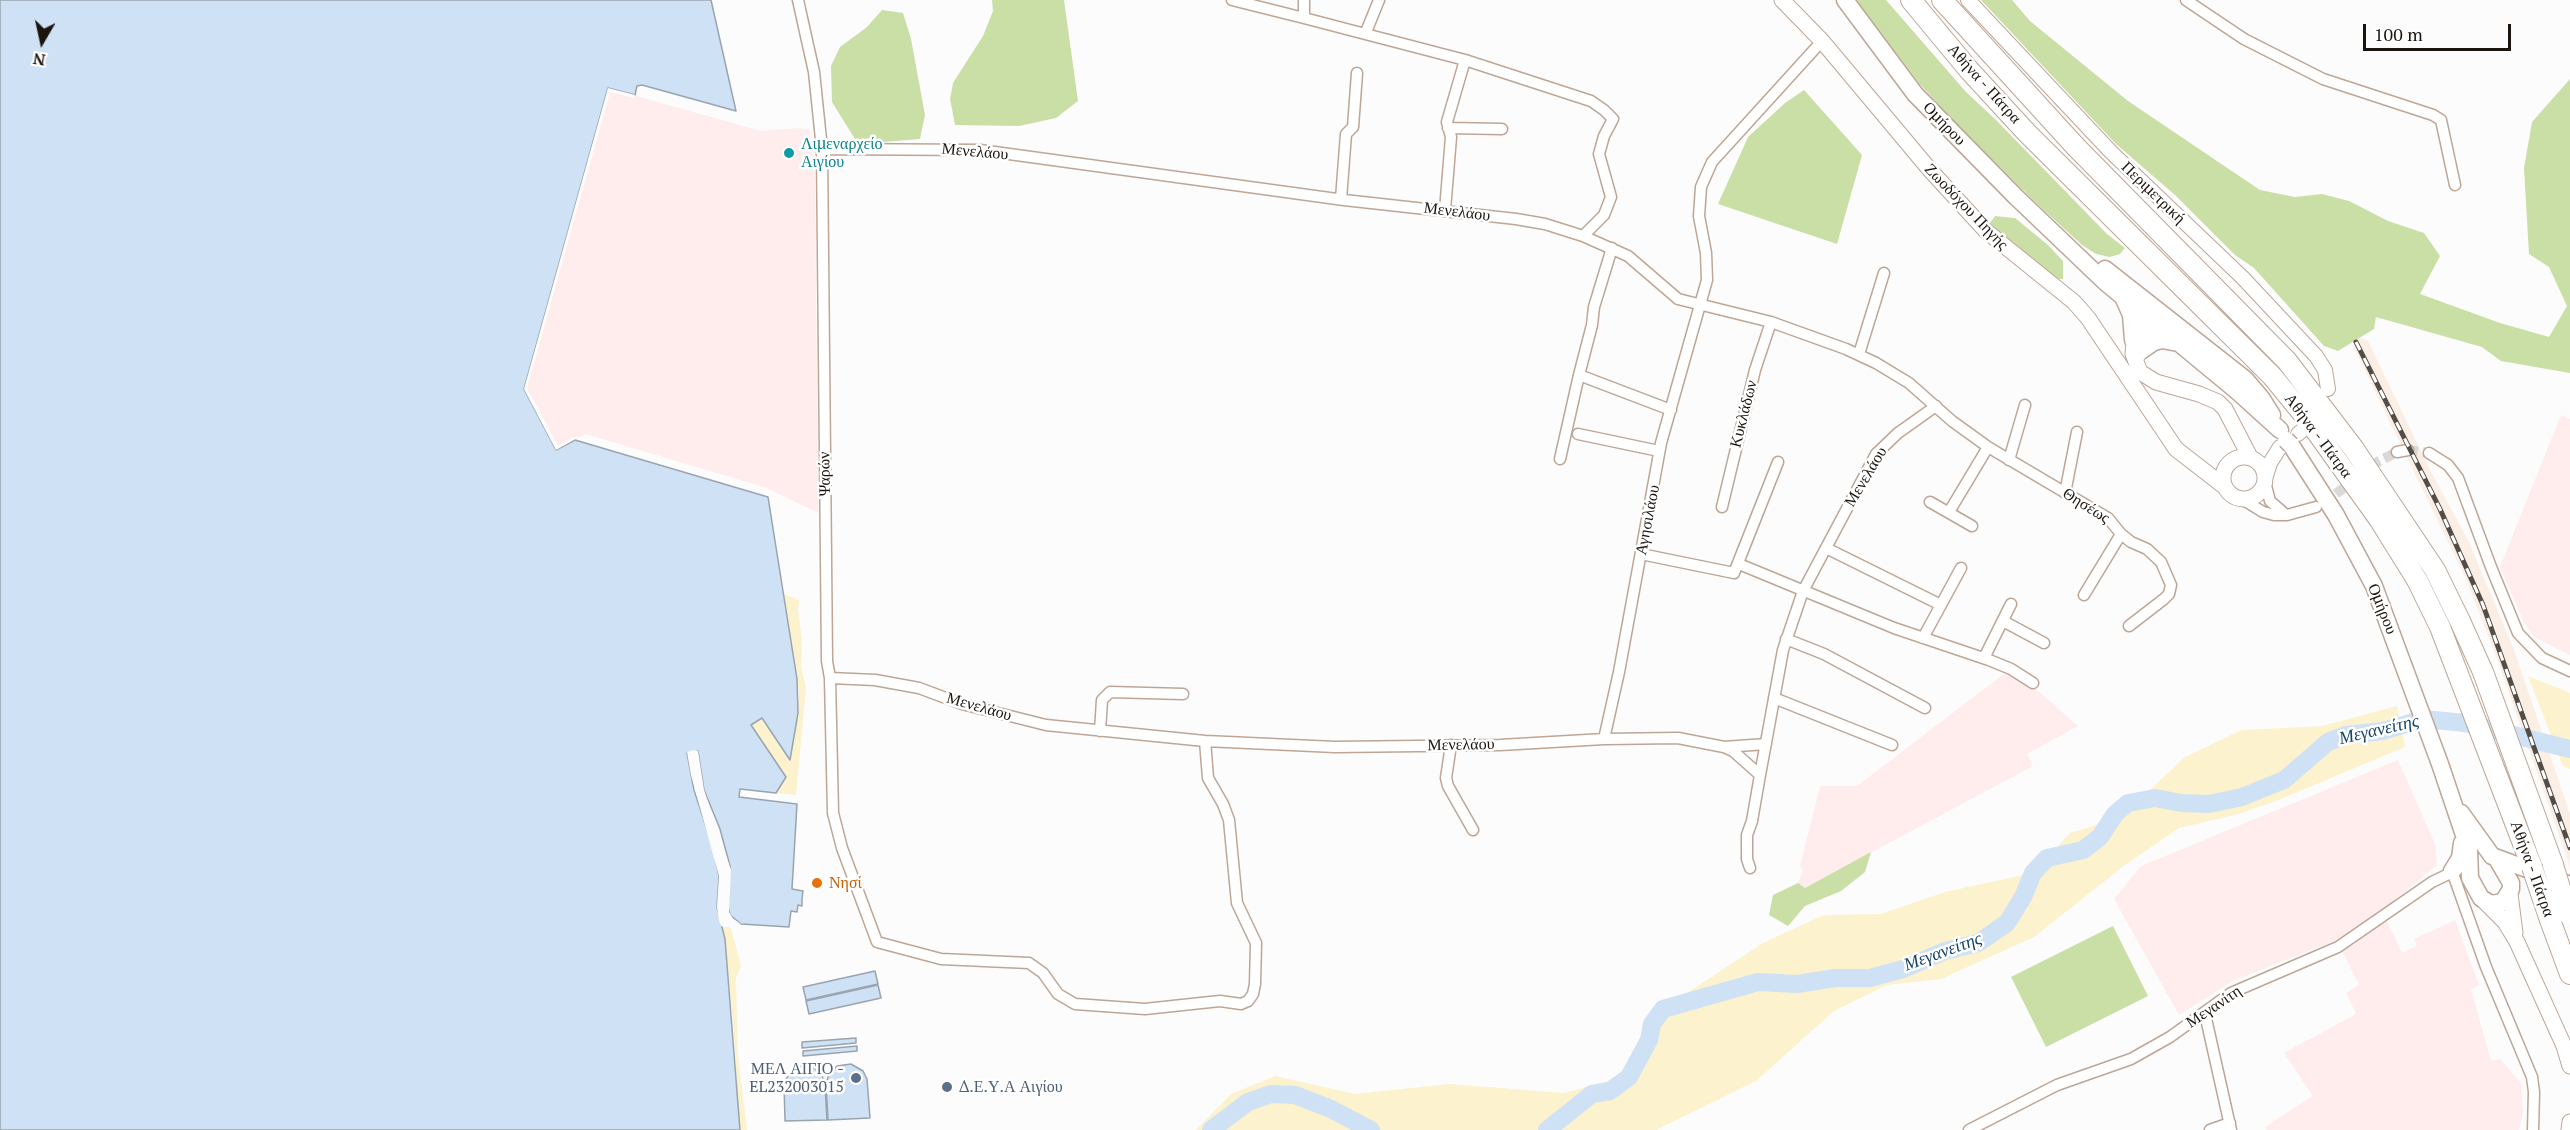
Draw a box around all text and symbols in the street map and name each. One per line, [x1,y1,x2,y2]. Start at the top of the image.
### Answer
north arrow [12,12,72,72]
scale bar [2366,12,2514,50]
text: 100 m [2374,22,2423,46]
street label: Αθήνα - Πάτρα [1943,40,2025,128]
text: N [31,48,47,72]
street label: Ομήρου [1919,98,1969,150]
place label: Λιμεναρχείο Αιγίου [801,134,883,172]
street label: Μενελάου [941,140,1009,164]
marker: Λιμεναρχείο Αιγίου [782,146,796,160]
street label: Περιμετρική [2117,158,2189,228]
street label: Ζωοδόχου Πηγής [1920,160,2012,254]
street label: Μενελάου [1423,198,1491,226]
street label: Κυκλάδων [1726,378,1762,450]
street label: Αθήνα - Πάτρα [2280,390,2356,482]
street label: Μενελάου [1841,443,1891,511]
street label: Ψαρών [815,451,835,497]
street label: Αγησιλάου [1632,483,1664,557]
street label: Θησέως [2059,484,2113,528]
street label: Ομήρου [2363,581,2401,637]
street label: Μενελάου [944,689,1014,725]
water label: Μεγανείτης [2337,710,2421,750]
street label: Μενελάου [1427,735,1495,755]
street label: Αθήνα - Πάτρα [2506,818,2558,920]
place label: Νησί [829,873,862,893]
marker: Νησί [810,876,824,890]
water label: Μεγανείτης [1901,928,1985,976]
street label: Μεγανίτη [2183,982,2245,1032]
place label: ΜΕΛ ΑΙΓΙΟ - EL232003015 [749,1059,844,1097]
marker: ΜΕΛ ΑΙΓΙΟ - EL232003015 [849,1071,863,1085]
place label: Δ.Ε.Υ.Α Αιγίου [959,1077,1063,1097]
marker: Δ.Ε.Υ.Α Αιγίου [940,1080,954,1094]

